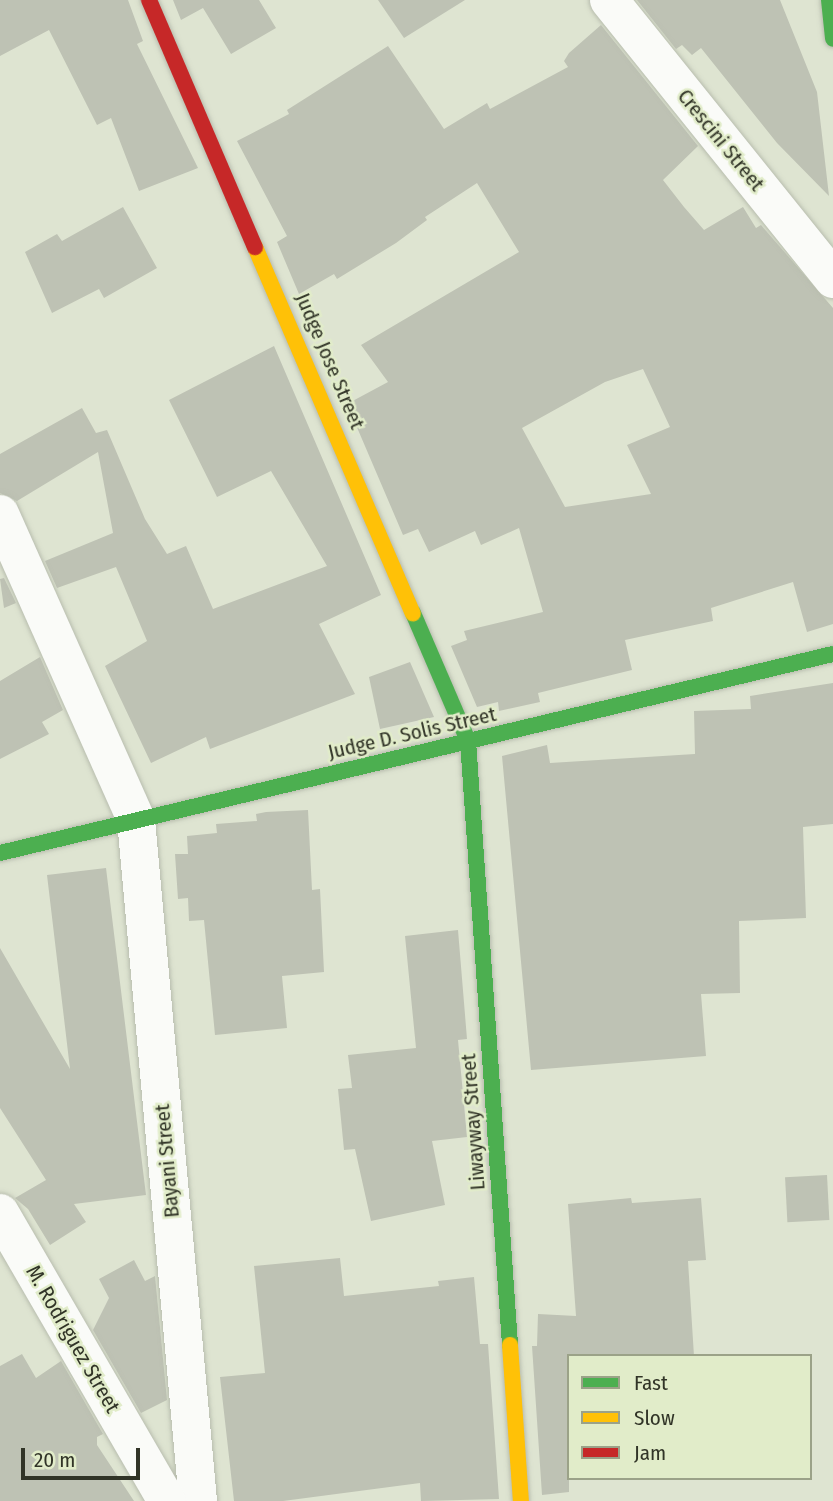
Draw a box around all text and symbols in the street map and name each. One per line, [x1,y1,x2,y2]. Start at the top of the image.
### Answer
street label: Crescini Street [672,84,770,196]
street label: Judge Jose Street [290,289,370,433]
street label: Judge D. Solis Street [325,701,499,765]
street label: Liwayway Street [456,1053,490,1191]
street label: Bayani Street [149,1103,185,1219]
street label: M. Rodriguez Street [21,1261,125,1417]
legend [567,1354,812,1480]
text: Fast [634,1370,668,1396]
text: Slow [634,1405,675,1431]
scale bar [24,1434,144,1478]
text: Jam [634,1440,666,1466]
text: 20 m [34,1447,75,1473]

